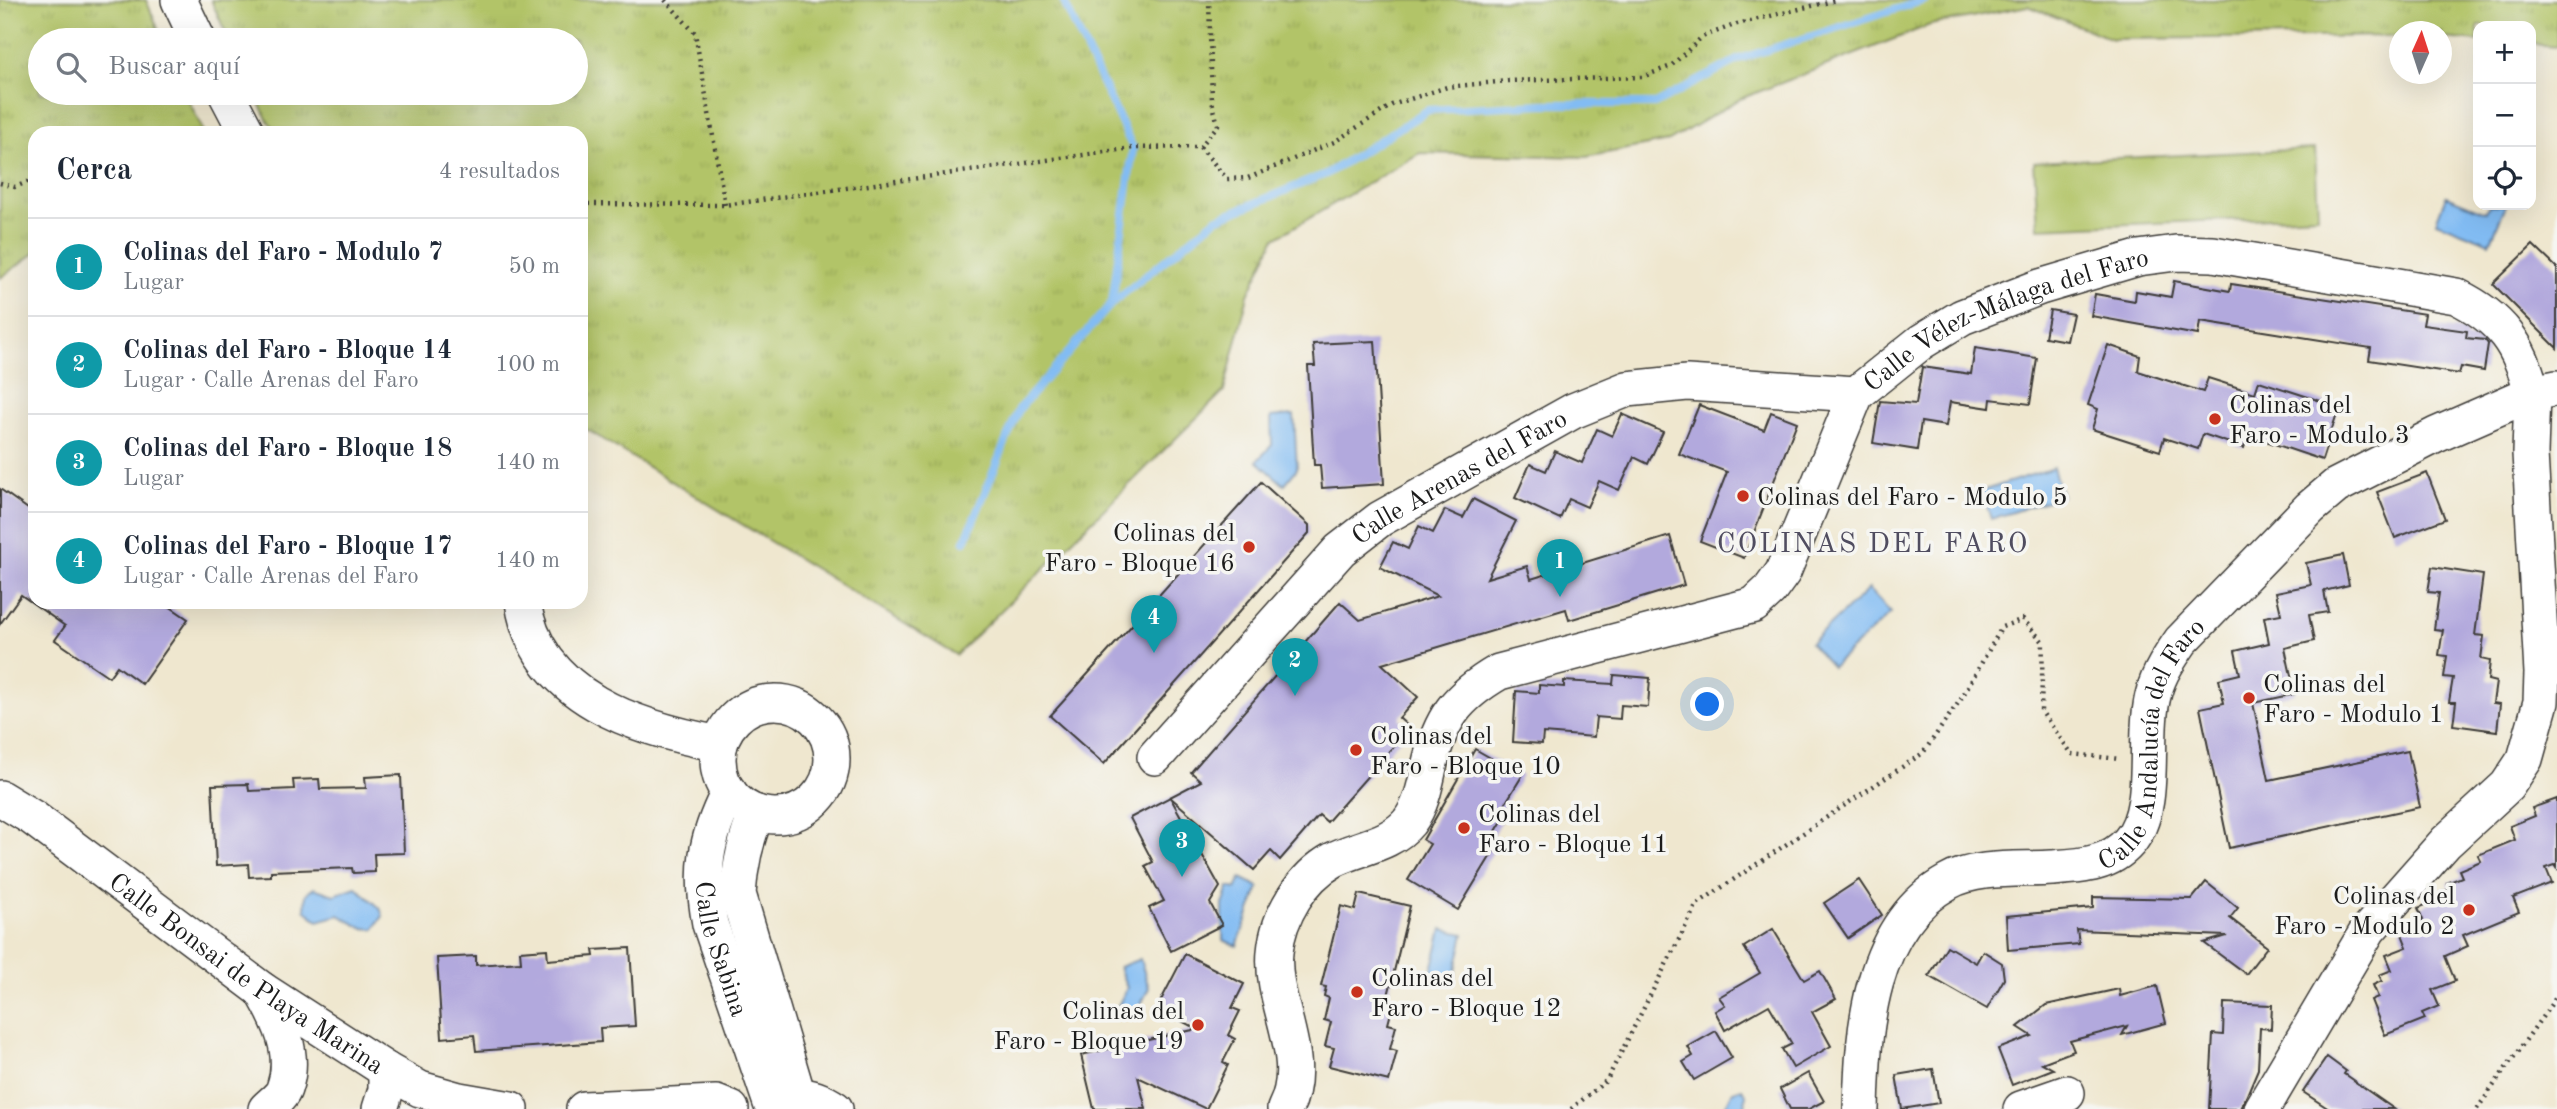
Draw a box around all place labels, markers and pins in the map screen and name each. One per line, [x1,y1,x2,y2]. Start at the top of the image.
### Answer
place label: Colinas del Faro - Modulo 3 [2229,393,2410,449]
marker: Colinas del Faro - Modulo 3 [2207,411,2223,427]
place label: Colinas del Faro - Modulo 5 [1757,485,2068,511]
marker: Colinas del Faro - Modulo 5 [1735,488,1751,504]
place label: Colinas del Faro - Bloque 16 [1044,521,1235,577]
marker: Colinas del Faro - Bloque 16 [1241,539,1257,555]
pin: 1 [1537,539,1583,597]
pin: 4 [1131,595,1177,653]
pin: 2 [1272,638,1318,696]
place label: Colinas del Faro - Modulo 1 [2263,672,2444,728]
marker: Colinas del Faro - Modulo 1 [2241,690,2257,706]
place label: Colinas del Faro - Bloque 10 [1370,724,1561,780]
marker: Colinas del Faro - Bloque 10 [1348,742,1364,758]
place label: Colinas del Faro - Bloque 11 [1478,802,1669,858]
pin: 3 [1159,819,1205,877]
marker: Colinas del Faro - Bloque 11 [1456,820,1472,836]
place label: Colinas del Faro - Modulo 2 [2274,884,2455,940]
marker: Colinas del Faro - Modulo 2 [2461,902,2477,918]
place label: Colinas del Faro - Bloque 12 [1371,966,1562,1022]
marker: Colinas del Faro - Bloque 12 [1349,984,1365,1000]
place label: Colinas del Faro - Bloque 19 [993,999,1184,1055]
marker: Colinas del Faro - Bloque 19 [1190,1017,1206,1033]

